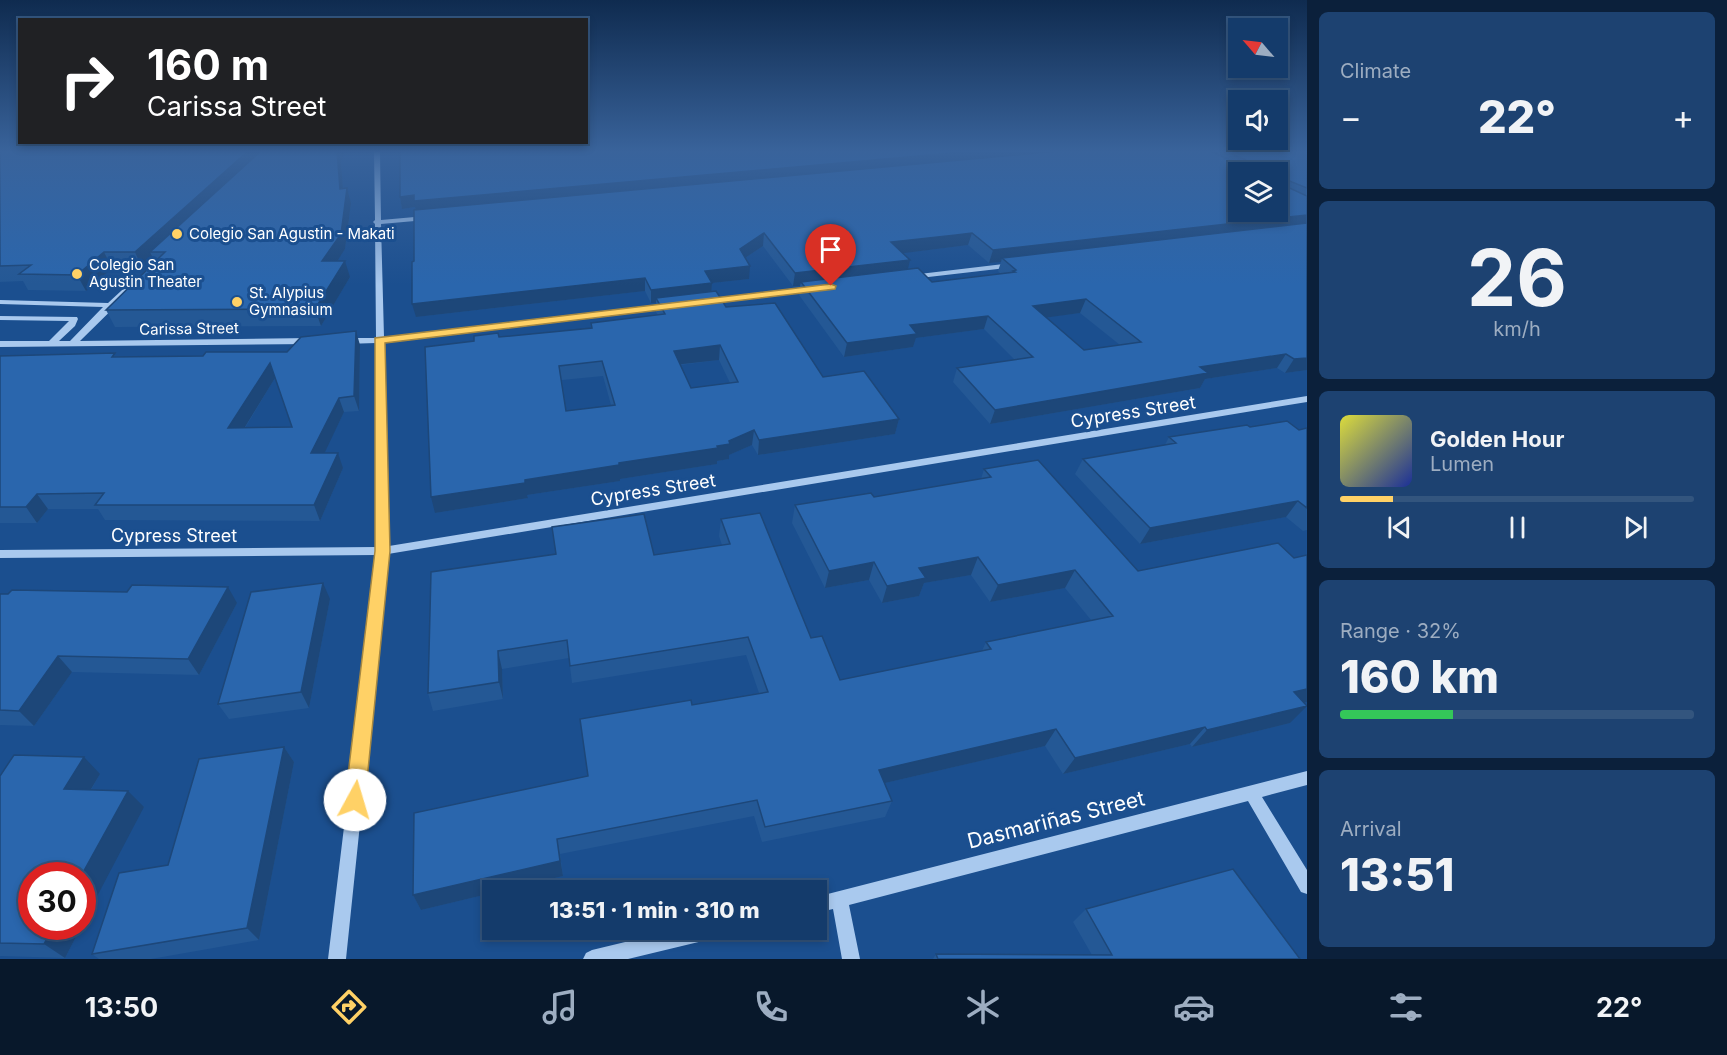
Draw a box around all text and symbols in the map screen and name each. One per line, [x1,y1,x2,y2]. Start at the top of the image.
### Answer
north arrow [1228,18,1288,78]
map controls [1228,18,1288,222]
text: 160 m [147,39,269,90]
icon: right [48,42,126,120]
text: Climate [1340,59,1411,83]
text: 22° [1478,89,1556,144]
text: Carissa Street [147,90,326,123]
button: sound [1228,90,1288,150]
text: − [1340,97,1362,137]
text: + [1672,97,1694,137]
button: layers [1228,162,1288,222]
place label: Colegio San Agustin - Makati [189,224,395,243]
pin [805,224,856,286]
marker: Colegio San Agustin - Makati [170,227,184,241]
text: 26 [1467,230,1567,325]
icon: arrive [814,233,847,266]
place label: Colegio San Agustin Theater [89,255,202,291]
marker: Colegio San Agustin Theater [70,267,84,281]
place label: St. Alypius Gymnasium [249,283,333,319]
marker: St. Alypius Gymnasium [230,295,244,309]
text: km/h [1493,317,1541,341]
street label: Carissa Street [139,318,239,339]
street label: Cypress Street [1069,391,1197,432]
text: Golden Hour [1430,426,1564,452]
text: Lumen [1430,452,1494,476]
street label: Cypress Street [589,469,717,510]
icon: previous [1383,511,1416,544]
icon: pause [1501,511,1534,544]
icon: next [1619,511,1652,544]
street label: Cypress Street [111,525,237,546]
text: Range · 32% [1340,619,1461,643]
text: 160 km [1340,649,1499,704]
position arrow [323,768,387,832]
street label: Dasmariñas Street [965,785,1147,854]
text: Arrival [1340,817,1402,841]
text: 13:51 [1340,847,1454,902]
speed limit sign: 30 [18,862,96,940]
text: 13:51 · 1 min · 310 m [549,897,760,923]
icon: directions [328,986,370,1028]
icon: music [539,986,581,1028]
icon: phone [750,986,792,1028]
icon: climate [962,986,1004,1028]
icon: car [1173,986,1215,1028]
icon: filters [1385,986,1427,1028]
text: 13:50 [85,991,158,1024]
text: 22° [1596,991,1642,1024]

